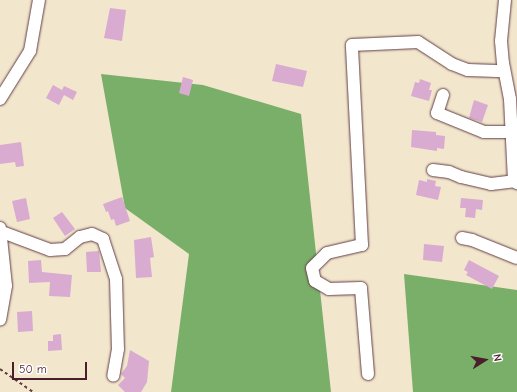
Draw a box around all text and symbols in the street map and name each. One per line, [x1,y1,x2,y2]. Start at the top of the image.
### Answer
north arrow [465,340,505,380]
text: N [490,353,504,362]
scale bar [14,354,89,380]
text: 50 m [19,362,47,376]

